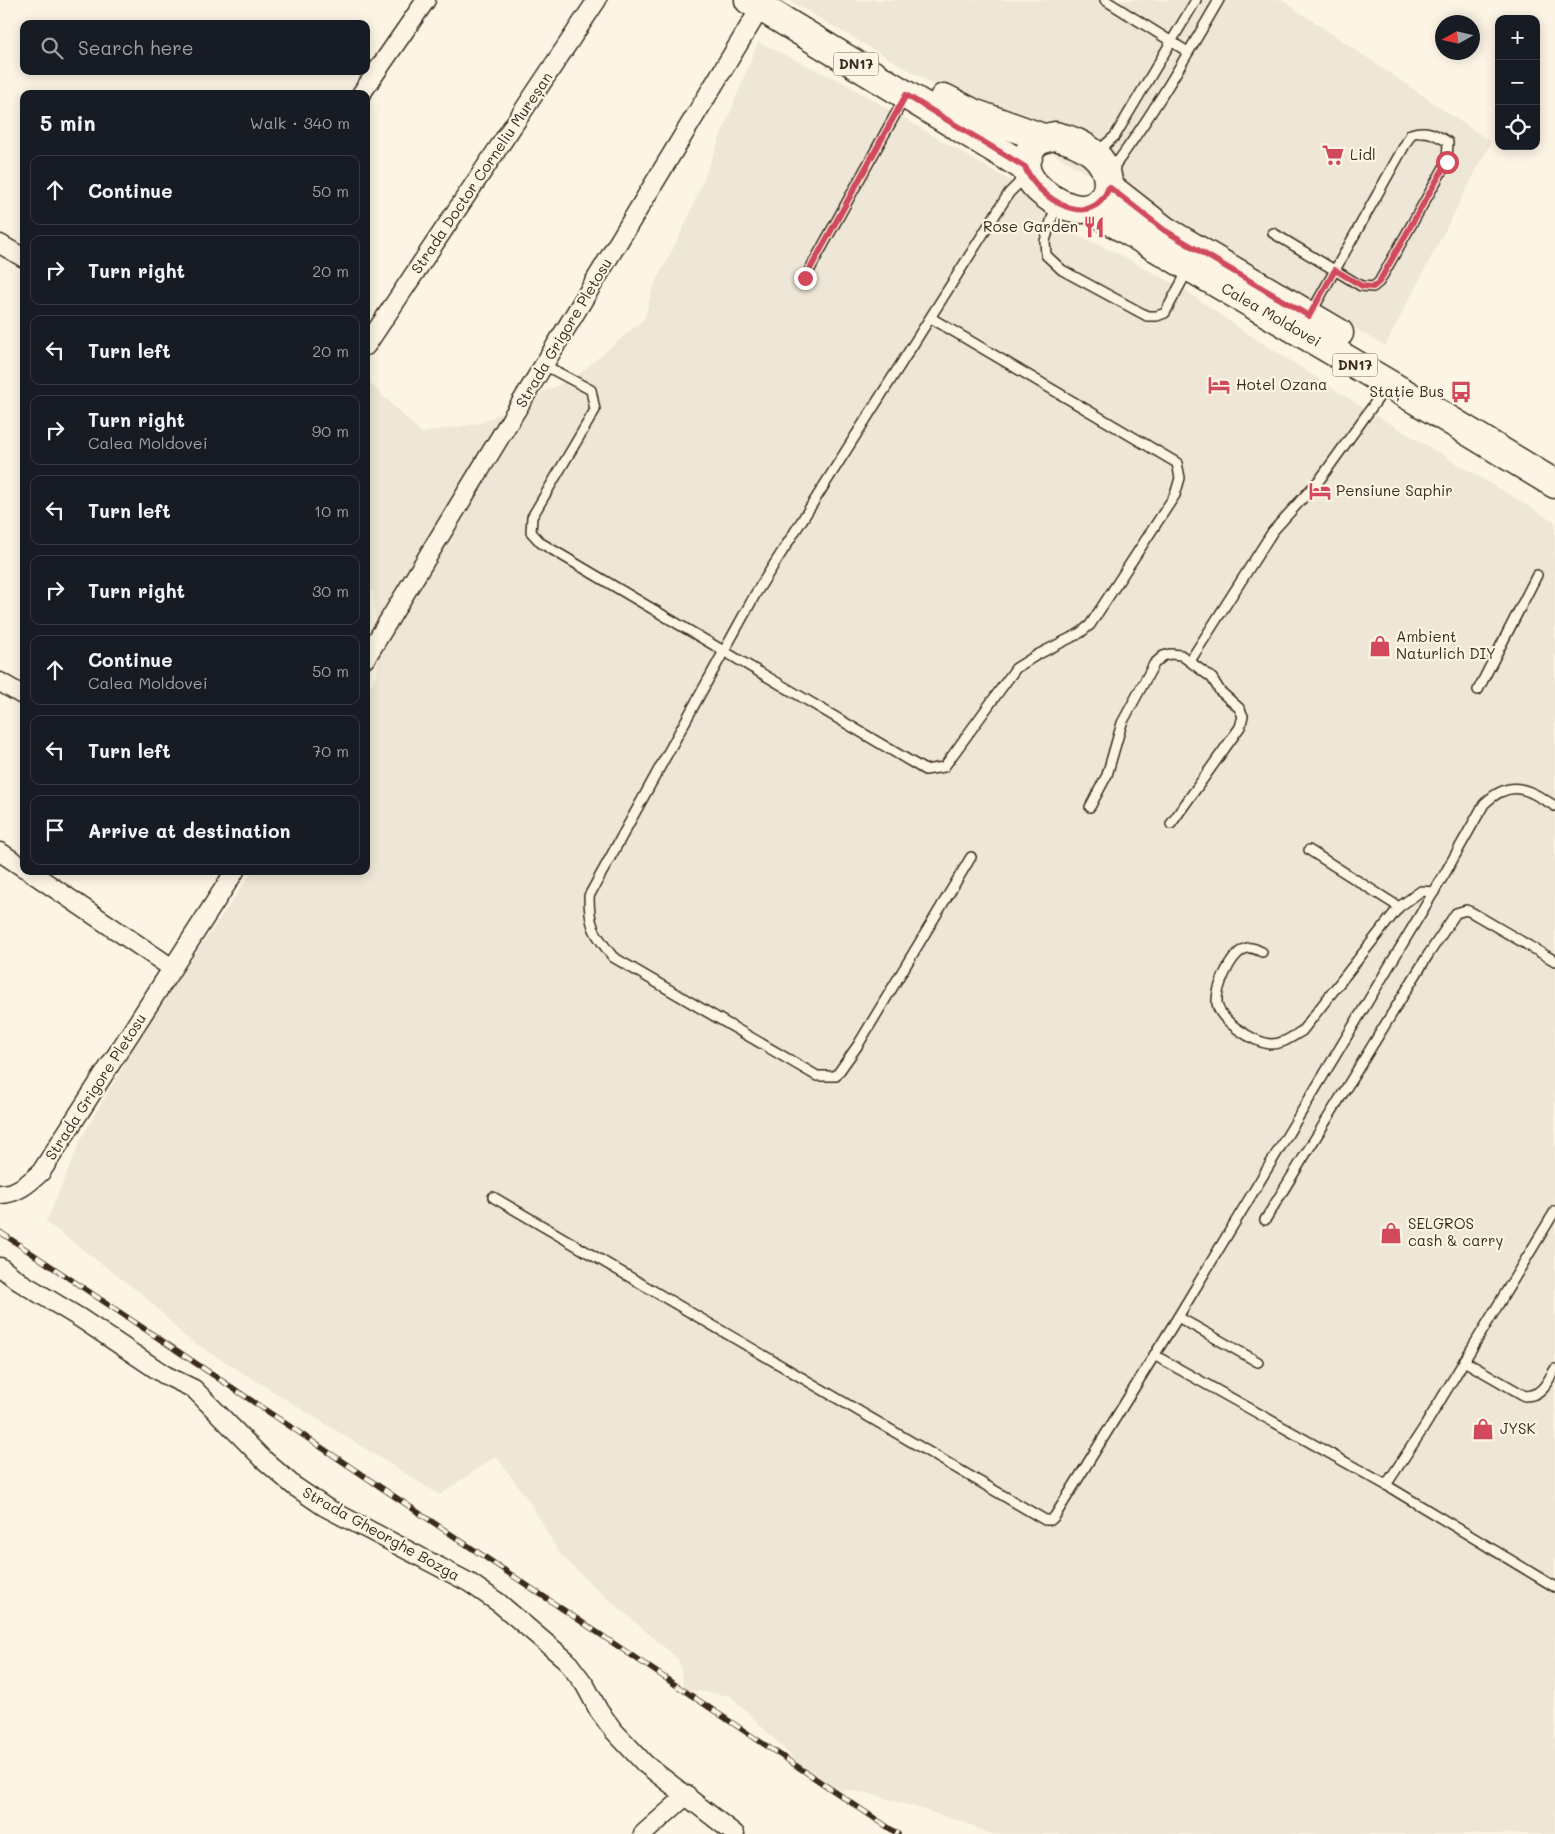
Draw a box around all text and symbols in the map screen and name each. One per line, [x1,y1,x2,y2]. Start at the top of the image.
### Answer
north arrow [1435,15,1480,60]
map controls [1495,15,1540,150]
button: + [1495,15,1540,60]
search box [20,20,370,75]
icon: search [38,34,66,62]
text: Search here [78,35,194,60]
road number: DN17 [834,52,878,76]
button: − [1495,60,1540,105]
street label: Strada Doctor Corneliu Mureșan [406,68,557,278]
button: locate [1495,105,1540,150]
text: 5 min [40,109,96,136]
text: Walk · 340 m [250,112,350,133]
supermarket icon: Lidl [1320,142,1346,168]
place label: Lidl [1350,144,1376,164]
route start [1436,151,1459,174]
icon: ahead [41,176,69,204]
text: Continue [88,178,173,203]
text: 50 m [312,180,349,201]
restaurant icon: Rose Garden [1081,214,1107,240]
place label: Rose Garden [983,216,1078,236]
street label: Strada Grigore Pletosu [510,254,616,411]
icon: right [41,256,69,284]
text: Turn right [88,258,185,283]
text: 20 m [312,260,349,281]
route end [794,267,817,290]
street label: Calea Moldovei [1218,277,1325,351]
icon: left [41,336,69,364]
text: Turn left [88,338,171,363]
text: 20 m [312,340,349,361]
road number: DN17 [1332,354,1378,376]
hotel icon: Hotel Ozana [1206,372,1232,398]
place label: Hotel Ozana [1236,374,1327,394]
bus stop icon: Stație Bus [1448,379,1474,405]
place label: Stație Bus [1370,381,1444,402]
text: Turn right [88,407,185,432]
icon: right [41,416,69,444]
text: 90 m [312,420,349,441]
text: Calea Moldovei [88,432,208,453]
hotel icon: Pensiune Saphir [1307,478,1333,504]
place label: Pensiune Saphir [1336,480,1453,500]
icon: left [41,496,69,524]
text: Turn left [88,498,171,523]
text: 10 m [314,500,349,521]
icon: right [41,576,69,604]
text: Turn right [88,578,185,603]
text: 30 m [312,580,349,601]
place label: Ambient Naturlich DIY [1396,626,1496,663]
shop icon: Ambient Naturlich DIY [1367,633,1393,659]
text: Continue [88,647,173,672]
icon: ahead [41,656,69,684]
text: 50 m [312,660,349,681]
text: Calea Moldovei [88,672,208,693]
icon: left [41,736,69,764]
text: Turn left [88,738,171,763]
text: 70 m [312,740,349,761]
icon: arrive [41,816,69,844]
text: Arrive at destination [88,818,291,843]
street label: Strada Grigore Pletosu [40,1009,150,1164]
place label: SELGROS cash & carry [1408,1213,1504,1250]
shop icon: SELGROS cash & carry [1378,1220,1404,1246]
shop icon: JYSK [1470,1416,1496,1442]
place label: JYSK [1500,1418,1536,1438]
street label: Strada Gheorghe Bozga [299,1482,464,1585]

